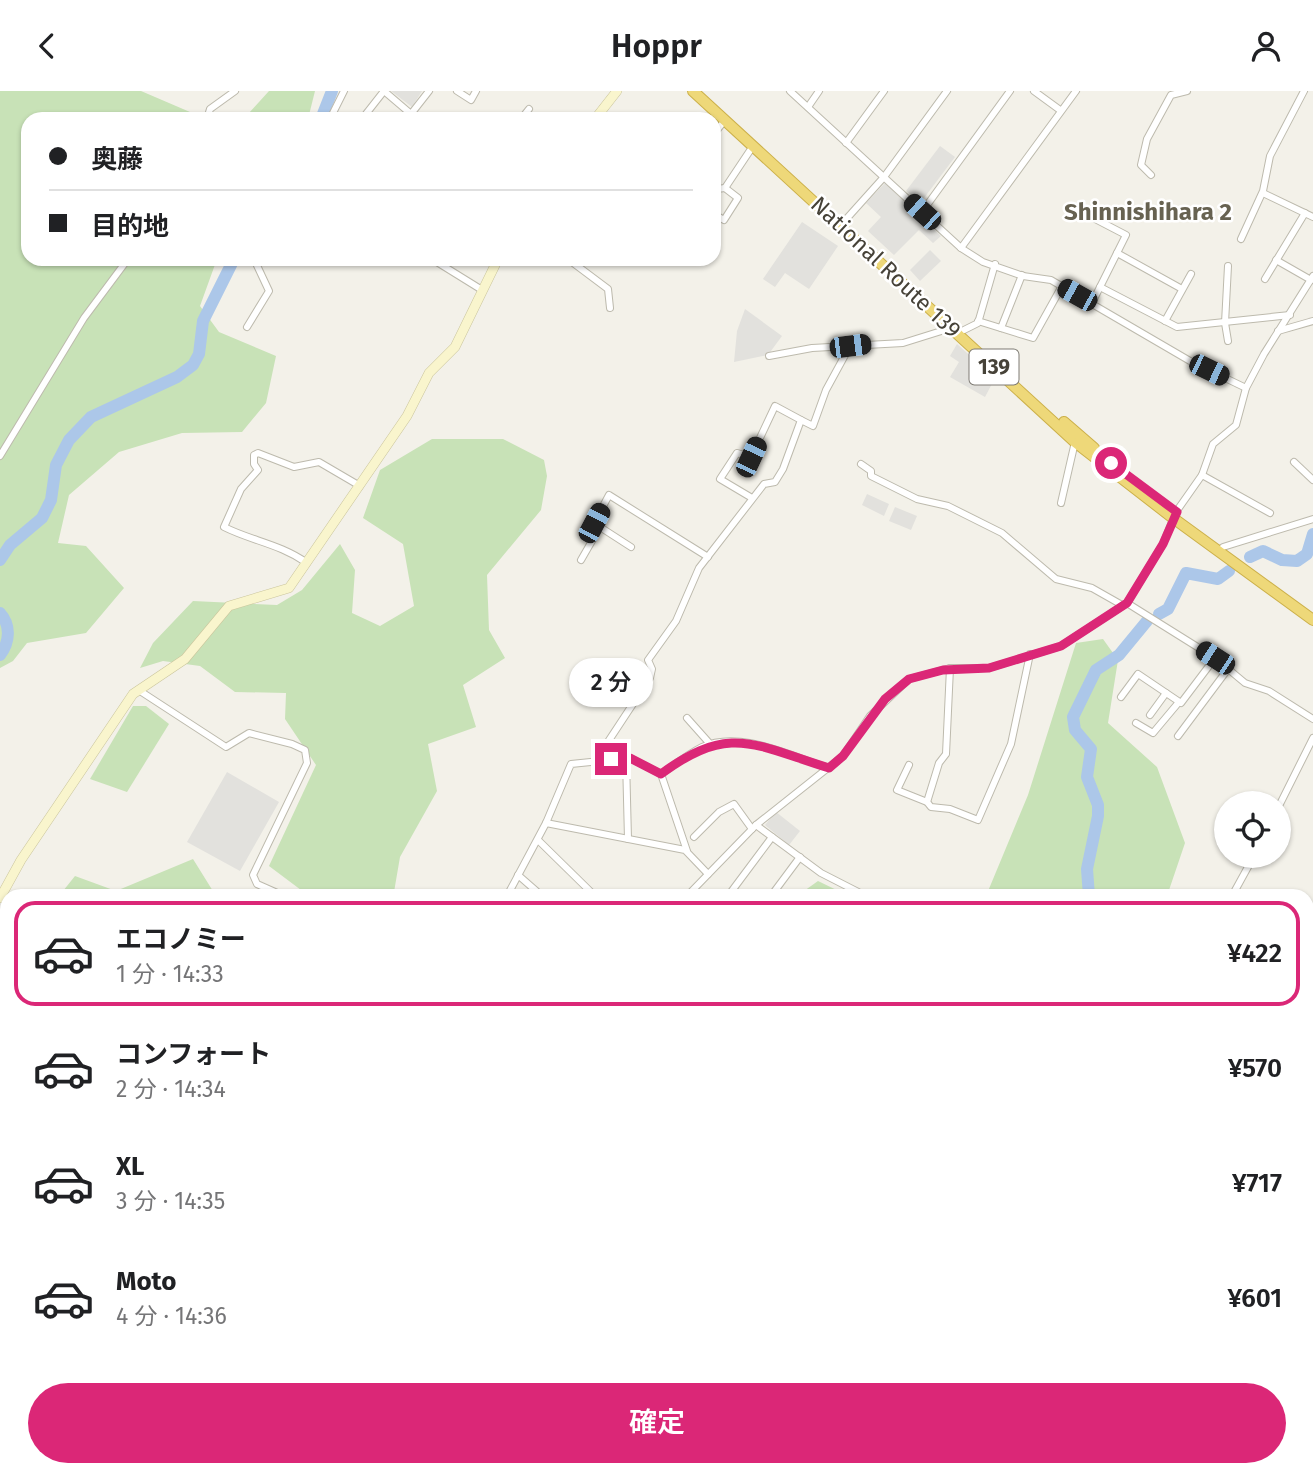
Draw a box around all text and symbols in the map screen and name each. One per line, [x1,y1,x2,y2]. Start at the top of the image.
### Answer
icon: back [28,27,66,65]
text: Hoppr [611,27,702,65]
icon: person [1247,27,1285,65]
text: 奥藤 [91,144,143,175]
street label: National Route 139 [805,190,967,344]
car [900,190,945,234]
district label: Shinnishihara 2 [1064,198,1232,226]
text: 目的地 [91,211,169,242]
car [1054,276,1101,314]
car [828,333,873,359]
road number: 139 [970,349,1018,385]
car [1186,351,1233,389]
car [733,434,770,480]
route start [1095,447,1127,479]
car [575,500,614,546]
car [1192,638,1239,678]
callout: 2 分 [569,657,653,707]
text: 2 分 [591,668,631,696]
route end [595,743,627,775]
map controls [1214,791,1291,868]
button: locate [1214,791,1291,868]
icon: car [32,922,95,985]
text: エコノミー [116,924,246,955]
text: ¥422 [1227,938,1282,969]
text: 1 分 · 14:33 [116,960,224,988]
icon: car [32,1037,95,1100]
text: コンフォート [116,1039,271,1070]
text: ¥570 [1228,1053,1282,1084]
text: 2 分 · 14:34 [116,1075,226,1103]
text: XL [116,1151,144,1182]
icon: car [32,1152,95,1215]
text: ¥717 [1232,1168,1282,1199]
text: 3 分 · 14:35 [116,1187,225,1215]
text: Moto [116,1266,176,1297]
icon: car [32,1267,95,1330]
text: ¥601 [1227,1283,1282,1314]
text: 4 分 · 14:36 [116,1302,227,1330]
button: 確定 [28,1383,1286,1463]

